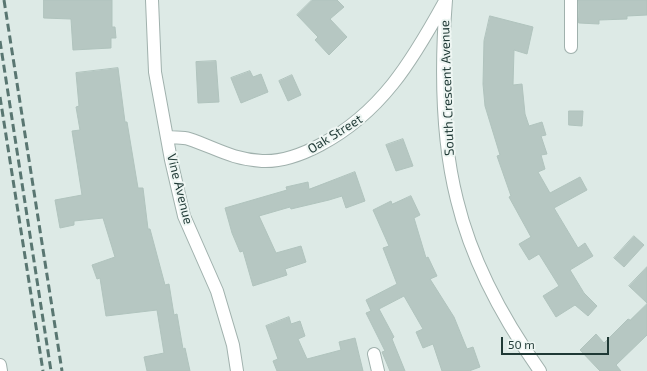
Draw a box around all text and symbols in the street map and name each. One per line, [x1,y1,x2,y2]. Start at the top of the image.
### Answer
street label: South Crescent Avenue [437,20,457,156]
street label: Oak Street [305,111,365,157]
street label: Vine Avenue [164,152,196,226]
scale bar [503,329,611,355]
text: 50 m [508,337,535,351]

